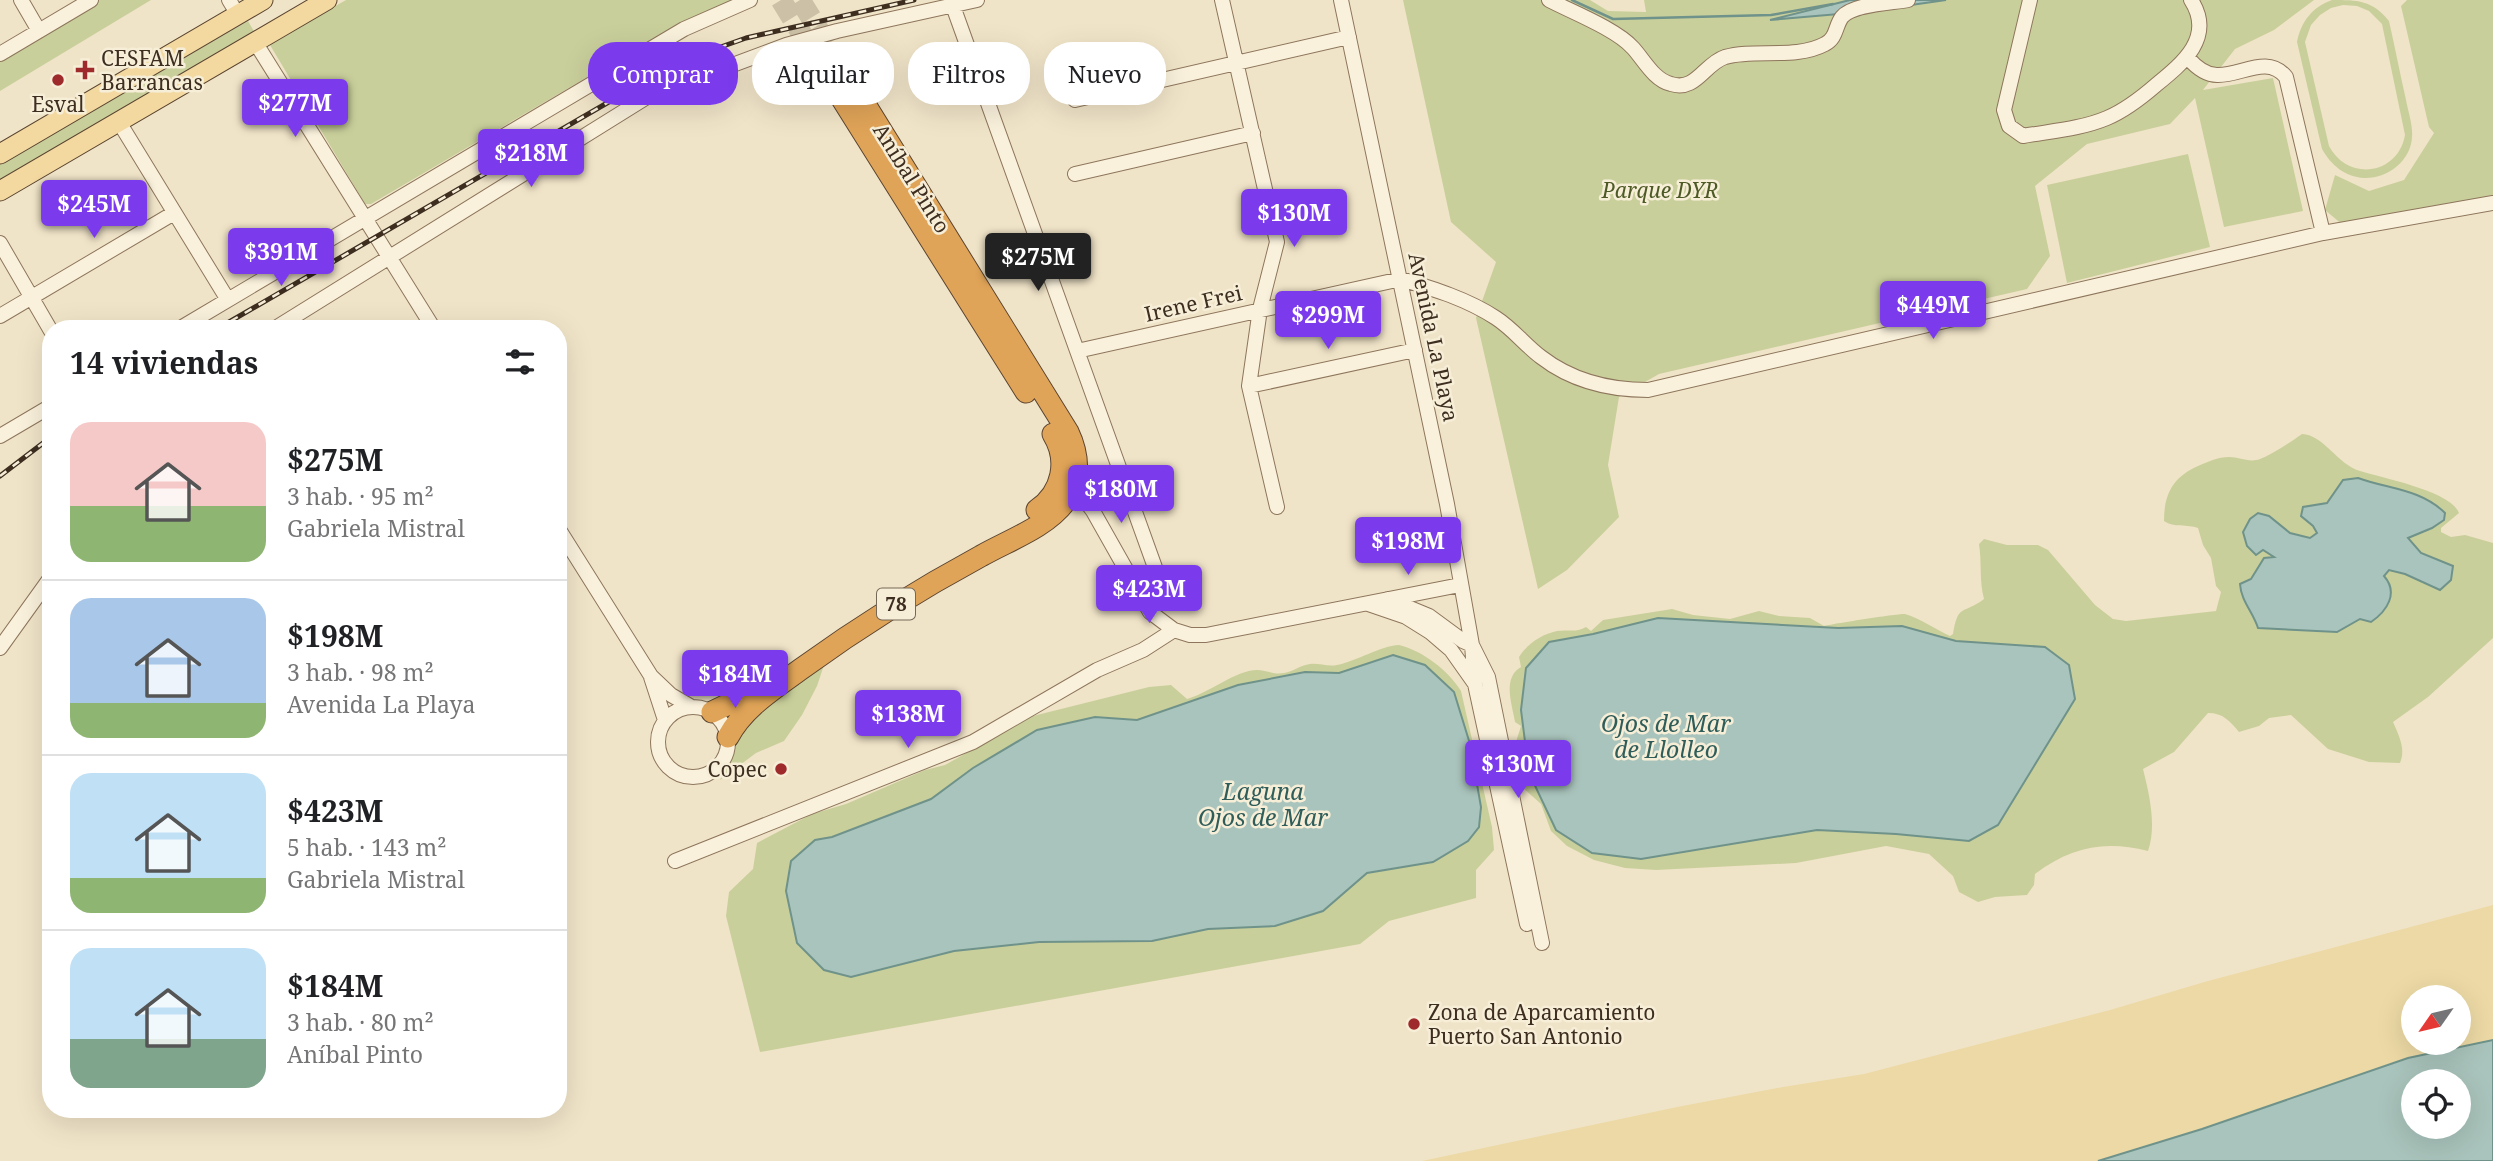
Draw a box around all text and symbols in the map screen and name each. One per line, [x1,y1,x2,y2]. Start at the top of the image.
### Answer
chip: Comprar [588,42,738,105]
chip: Alquilar [752,42,894,105]
chip: Filtros [908,42,1030,105]
chip: Nuevo [1044,42,1166,105]
place label: CESFAM Barrancas [101,44,203,96]
marker: CESFAM Barrancas [75,60,95,80]
marker: Esval [50,72,66,88]
pin: $277M [246,80,344,139]
text: $277M [258,86,332,118]
place label: Esval [31,90,85,118]
street label: Aníbal Pinto [867,118,957,238]
pin: $218M [482,130,580,189]
text: $218M [494,136,568,168]
park label: Parque DYR [1601,176,1718,204]
pin: $245M [45,180,143,240]
text: $245M [57,187,131,219]
pin: $130M [1245,190,1343,249]
text: $130M [1257,196,1331,228]
pin: $391M [232,229,330,288]
pin: $275M [989,233,1087,293]
text: $391M [244,235,318,267]
text: $275M [1001,240,1075,272]
street label: Avenida La Playa [1402,250,1466,424]
street label: Irene Frei [1141,278,1245,328]
pin: $449M [1884,282,1982,341]
text: $449M [1896,288,1970,320]
pin: $299M [1279,292,1377,351]
text: $299M [1291,298,1365,330]
text: 14 viviendas [70,342,258,383]
icon: filters [501,343,539,381]
text: $275M [287,439,383,480]
icon: home [126,450,210,534]
pin: $180M [1072,466,1170,525]
text: $180M [1084,472,1158,504]
text: 3 hab. · 95 m² [287,480,434,512]
text: Gabriela Mistral [287,512,465,544]
pin: $198M [1359,518,1457,577]
text: $198M [1371,524,1445,556]
pin: $423M [1100,566,1198,625]
text: $423M [1112,572,1186,604]
road number: 78 [877,589,915,620]
text: $198M [287,615,383,656]
icon: home [126,626,210,710]
pin: $184M [686,650,784,710]
text: 3 hab. · 98 m² [287,656,434,688]
text: $184M [698,657,772,689]
text: Avenida La Playa [287,688,475,720]
pin: $138M [859,690,957,750]
text: $138M [871,697,945,729]
water label: Ojos de Mar de Llolleo [1601,707,1731,765]
pin: $130M [1469,740,1567,800]
text: $130M [1481,747,1555,779]
place label: Copec [708,755,767,783]
marker: Copec [773,761,789,777]
water label: Laguna Ojos de Mar [1198,775,1328,833]
text: $423M [287,790,383,831]
icon: home [126,801,210,885]
text: 5 hab. · 143 m² [287,831,446,863]
text: Gabriela Mistral [287,863,465,895]
text: $184M [287,965,383,1006]
icon: home [126,976,210,1060]
north arrow [2401,985,2471,1055]
map controls [2401,985,2471,1139]
place label: Zona de Aparcamiento Puerto San Antonio [1428,998,1655,1050]
text: 3 hab. · 80 m² [287,1006,434,1038]
marker: Zona de Aparcamiento Puerto San Antonio [1406,1016,1422,1032]
text: Aníbal Pinto [287,1038,423,1070]
button: locate [2401,1069,2471,1139]

